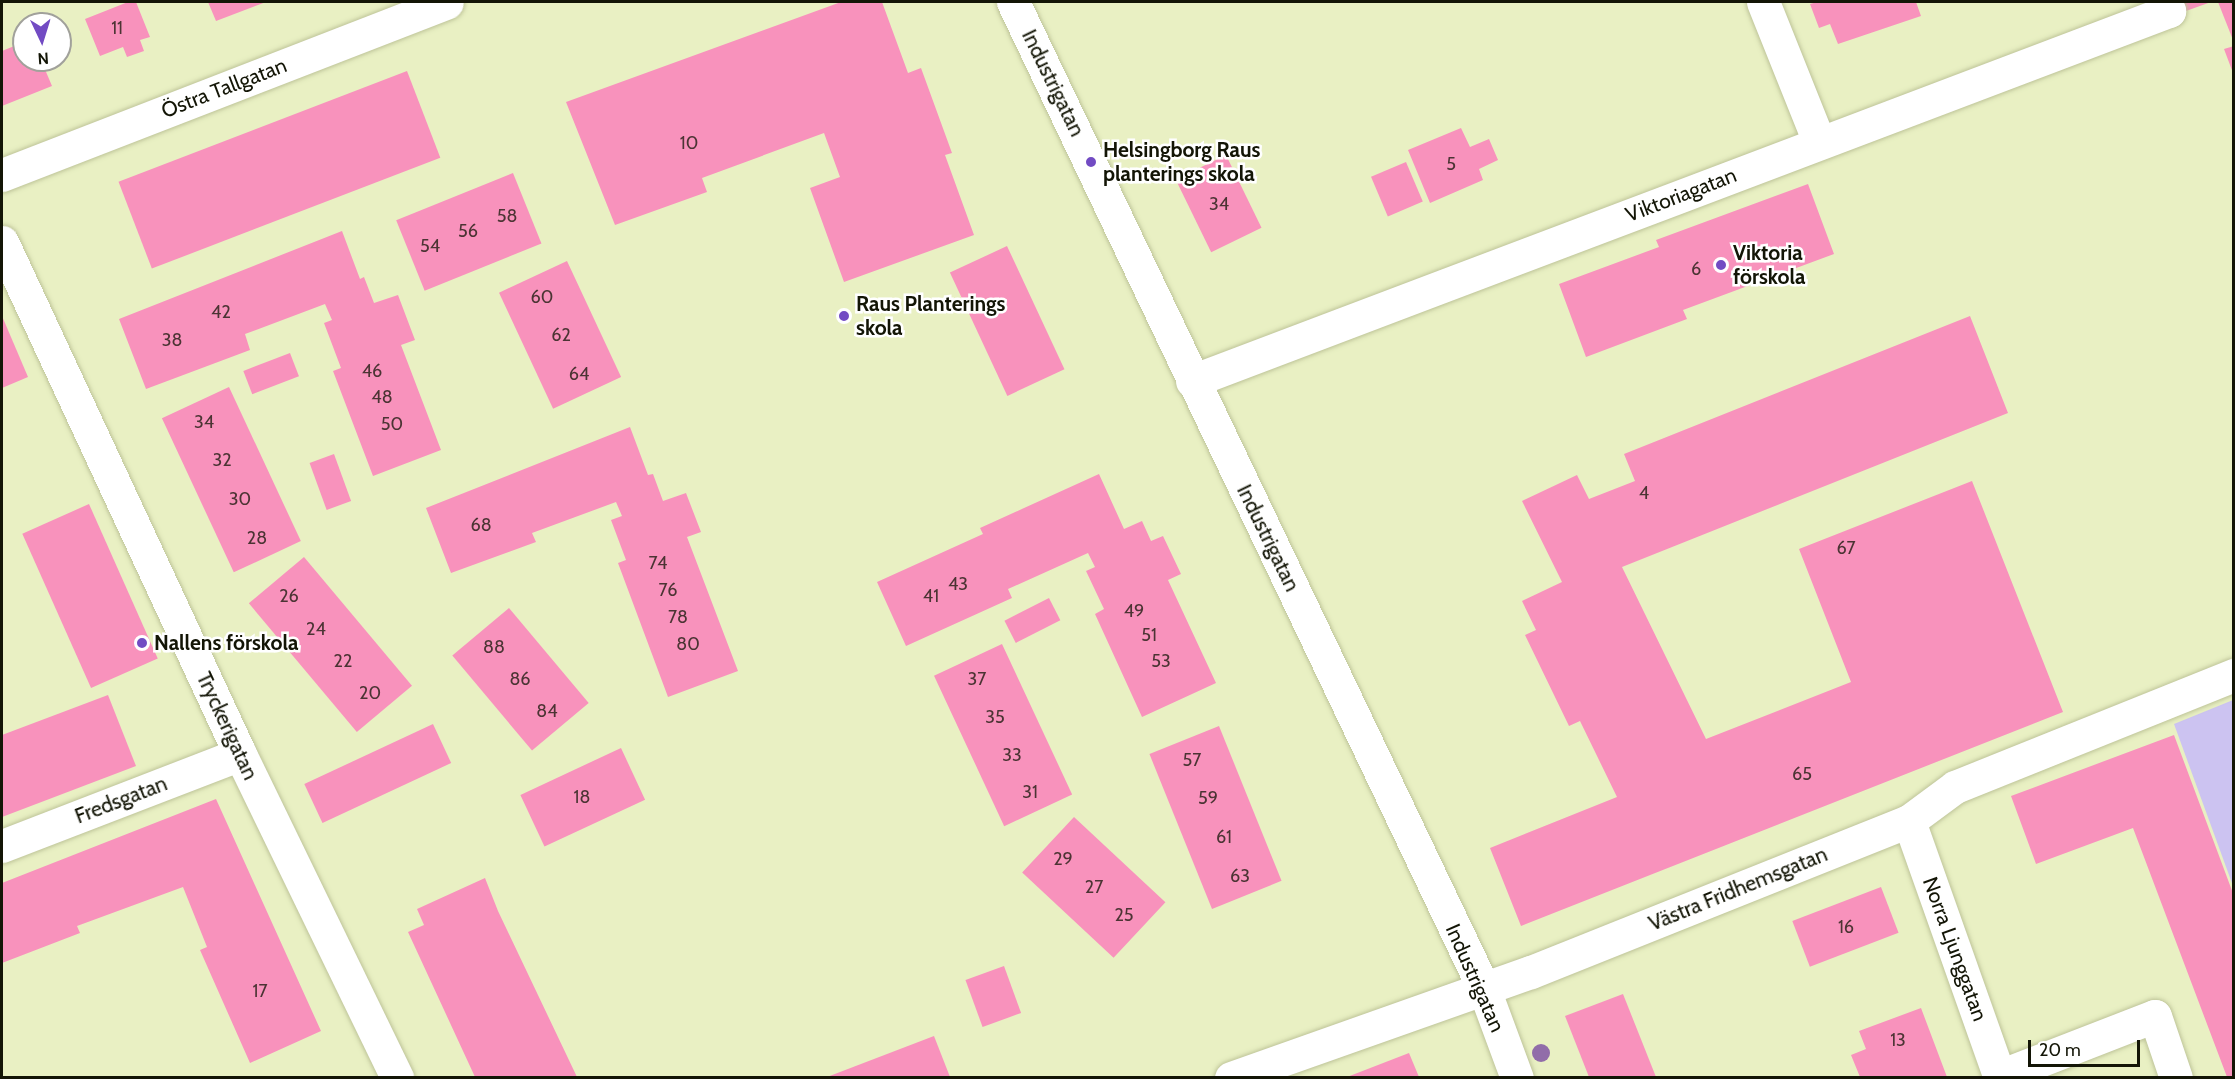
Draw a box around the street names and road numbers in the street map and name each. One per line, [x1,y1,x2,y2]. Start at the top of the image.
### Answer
street label: Industrigatan [1016,26,1090,140]
street label: Östra Tallgatan [158,53,290,123]
street label: Viktoriagatan [1622,162,1740,228]
street label: Industrigatan [1231,481,1305,595]
street label: Tryckerigatan [191,668,263,784]
street label: Fredsgatan [71,771,171,829]
street label: Västra Fridhemsgatan [1645,842,1831,936]
street label: Norra Ljunggatan [1917,874,1993,1024]
street label: Industrigatan [1440,920,1510,1036]

